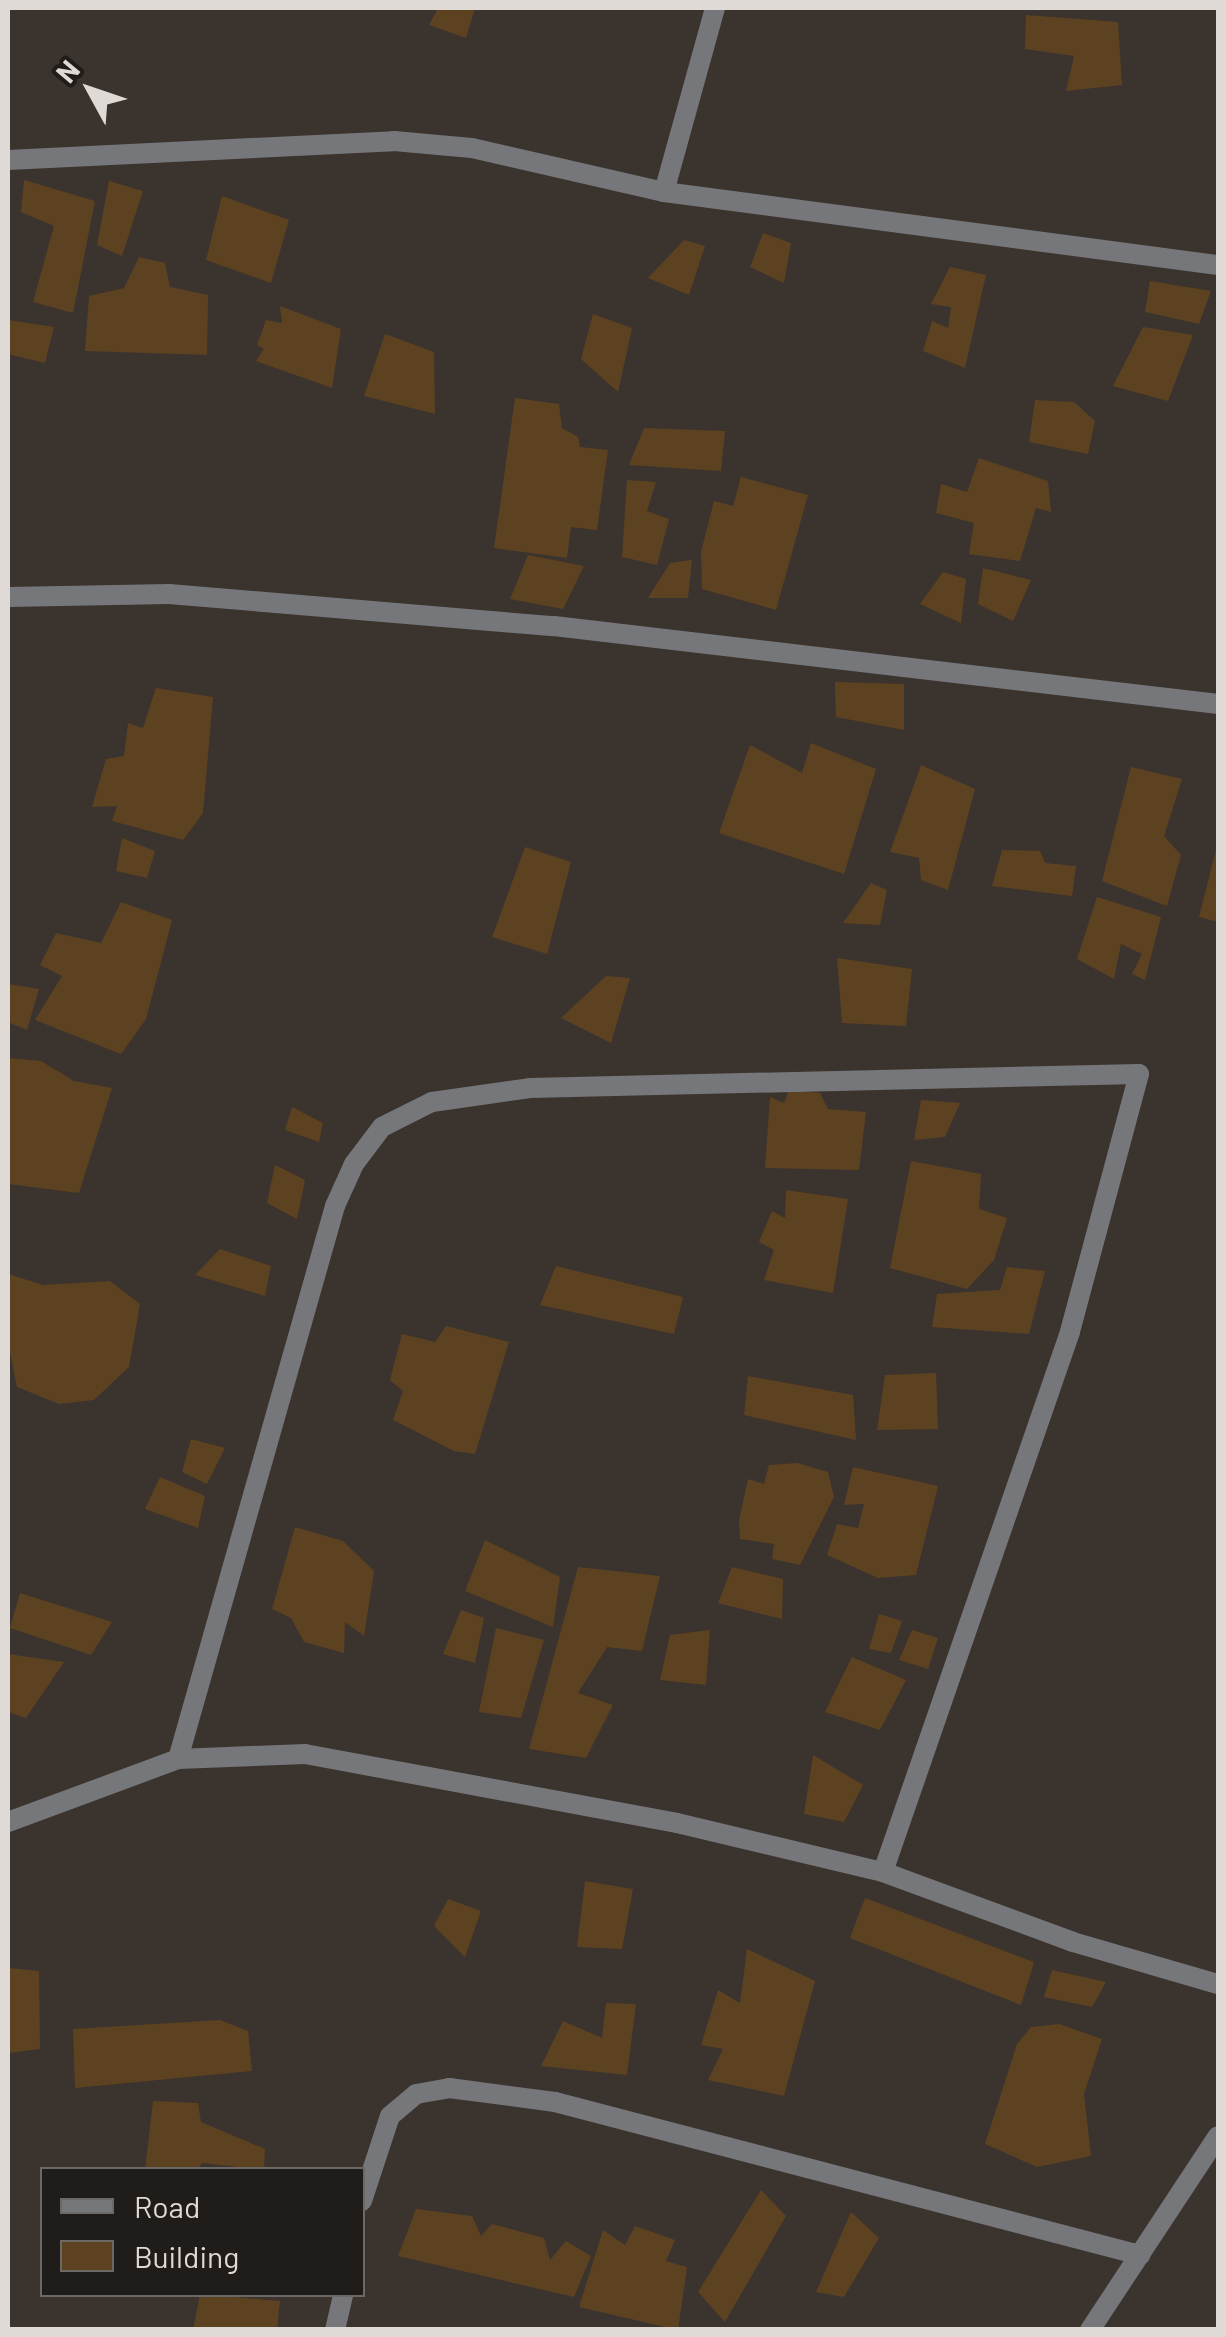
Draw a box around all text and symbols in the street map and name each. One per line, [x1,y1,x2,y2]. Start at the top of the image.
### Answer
north arrow [40,40,140,140]
text: N [48,53,86,89]
legend [40,2167,365,2297]
text: Road [134,2188,200,2224]
text: Building [134,2238,239,2274]

